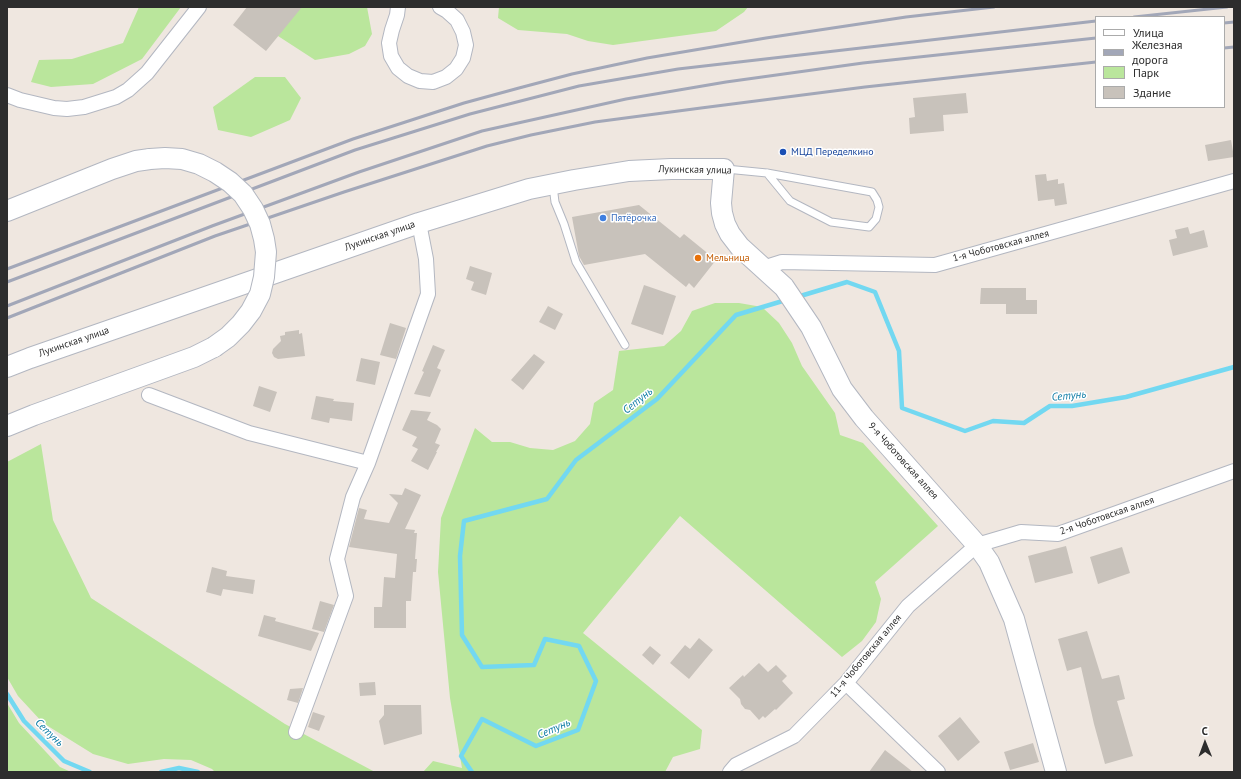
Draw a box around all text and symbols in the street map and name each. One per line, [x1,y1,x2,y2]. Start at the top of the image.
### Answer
legend [1095,16,1225,108]
text: Улица [1133,25,1164,40]
text: Железная дорога [1132,37,1183,67]
text: Парк [1133,65,1159,80]
text: Здание [1133,85,1171,100]
place label: МЦД Переделкино [791,146,874,158]
marker: МЦД Переделкино [778,147,788,157]
street label: Лукинская улица [658,163,732,177]
place label: Пятёрочка [611,212,657,224]
marker: Пятёрочка [598,213,608,223]
street label: Лукинская улица [343,218,417,254]
street label: 1-я Чоботовская аллея [952,227,1050,265]
place label: Мельница [706,252,750,264]
marker: Мельница [693,253,703,263]
street label: Лукинская улица [37,324,111,360]
water label: Сетунь [620,385,656,417]
water label: Сетунь [1051,388,1087,404]
street label: 9-я Чоботовская аллея [865,420,941,502]
street label: 2-я Чоботовская аллея [1058,494,1156,538]
street label: 11-я Чоботовская аллея [828,612,904,700]
water label: Сетунь [32,716,66,750]
water label: Сетунь [536,716,572,742]
north arrow [1185,723,1225,763]
text: С [1202,724,1208,738]

